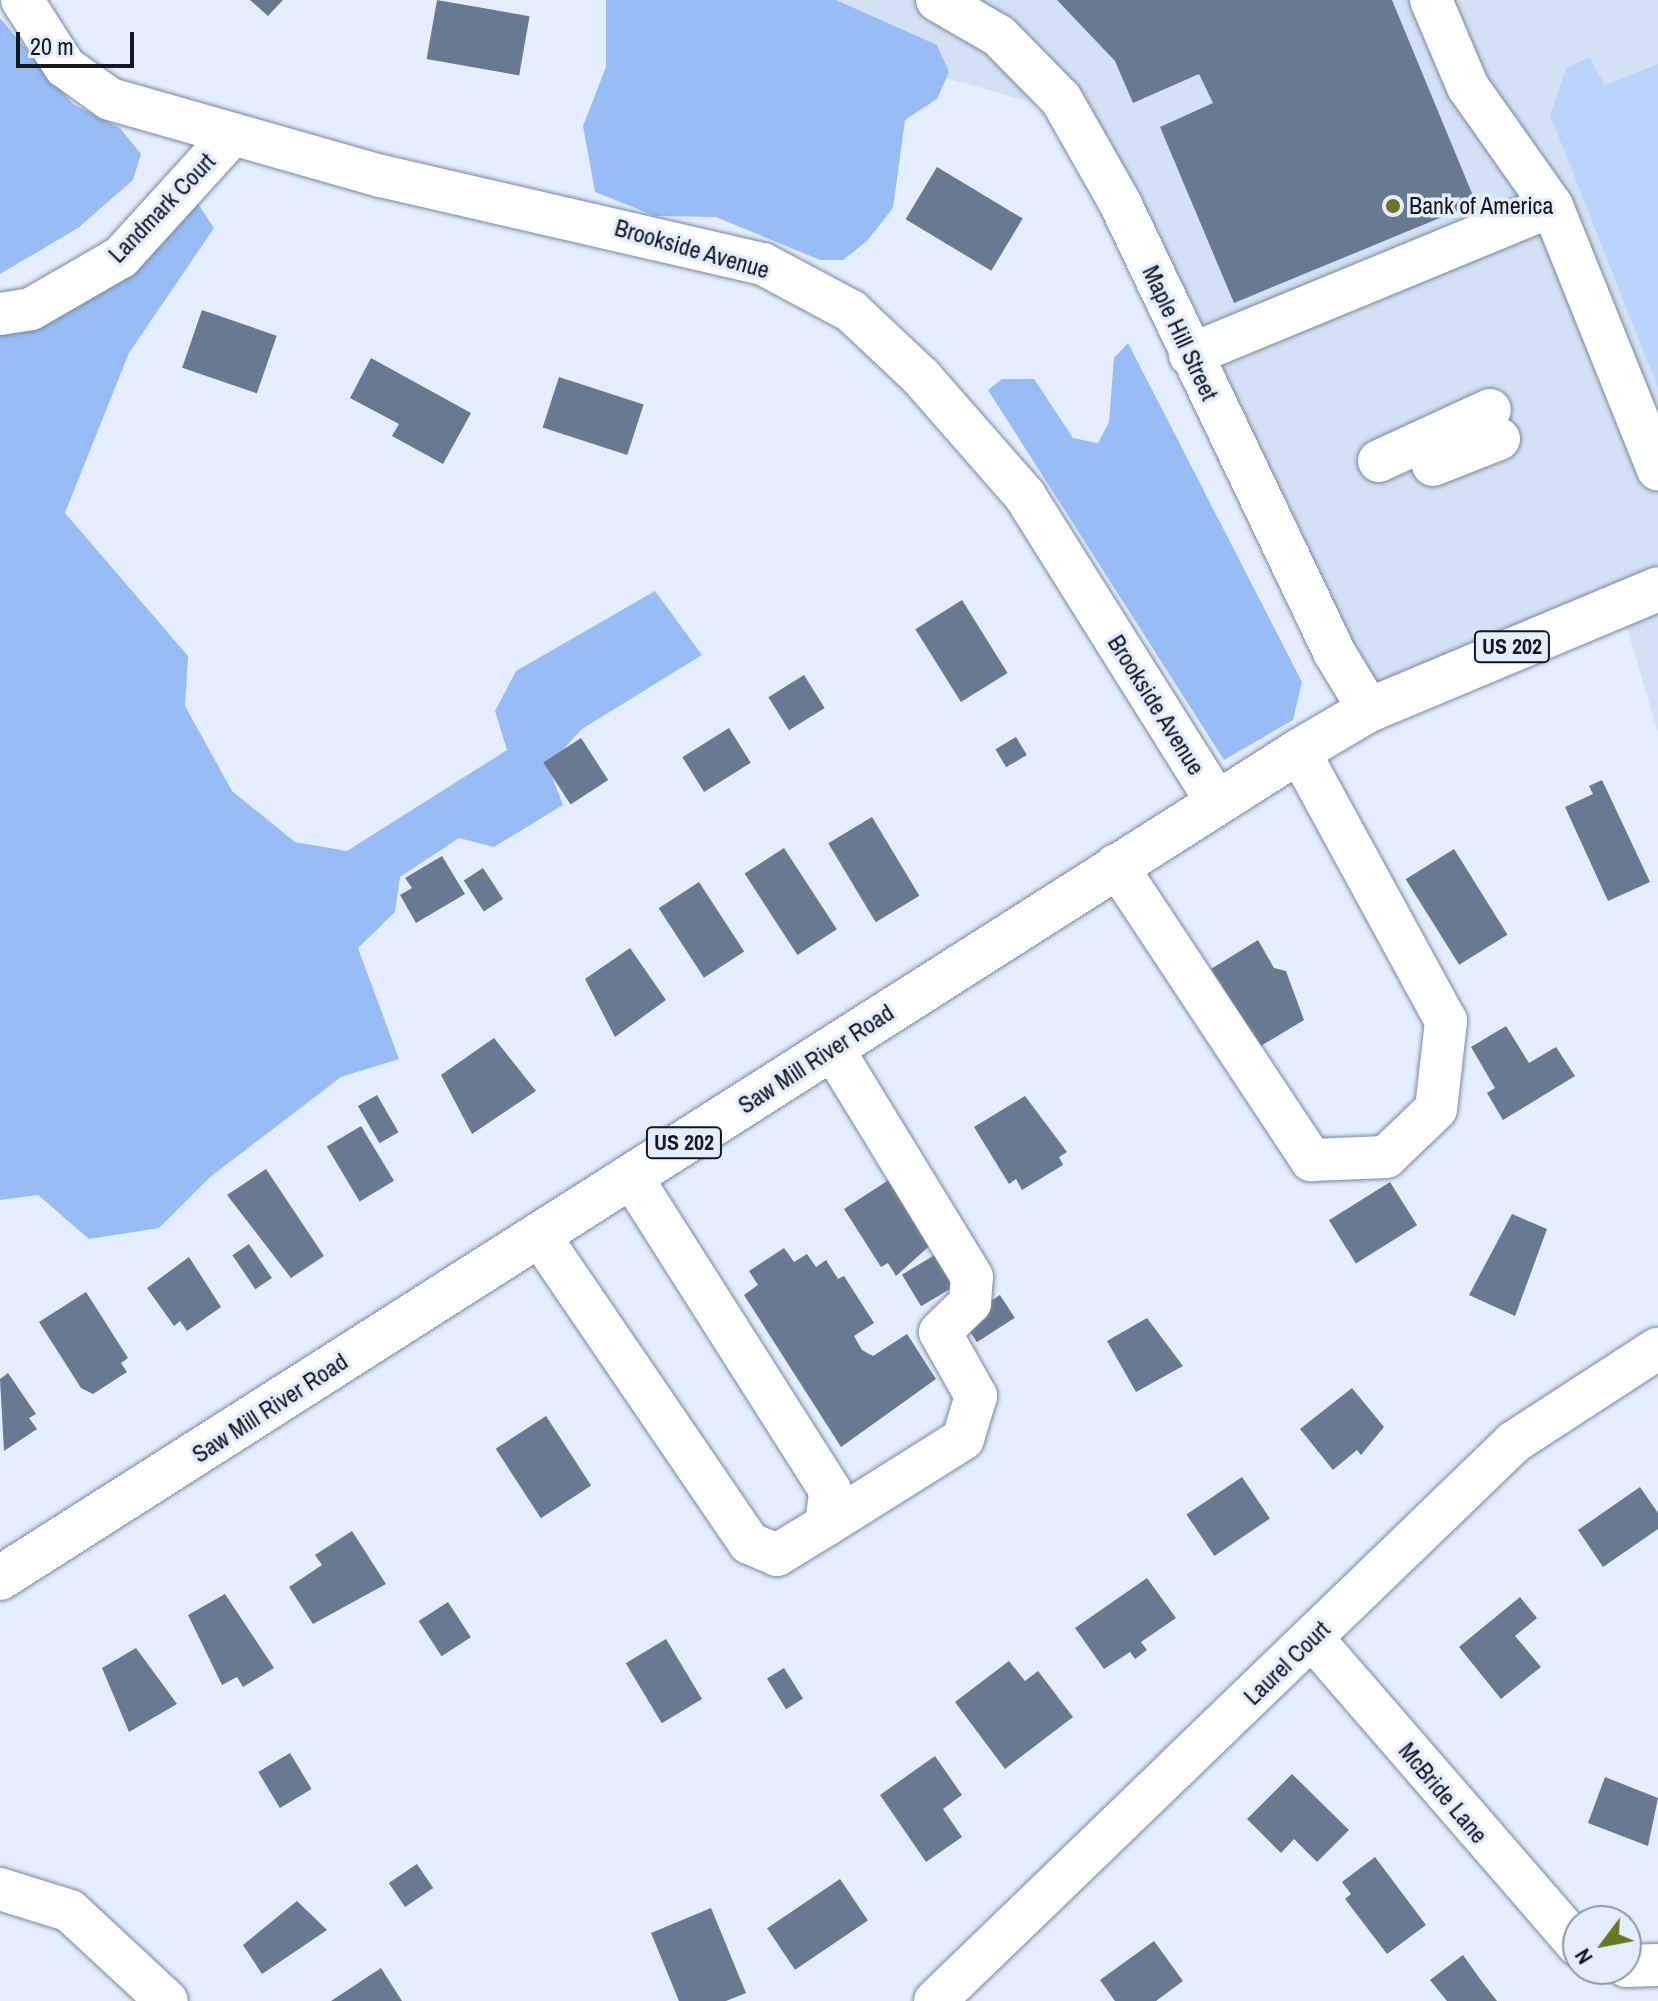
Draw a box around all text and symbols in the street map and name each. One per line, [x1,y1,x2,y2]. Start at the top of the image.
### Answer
scale bar [20,16,138,66]
text: 20 m [30,30,74,62]
street label: Landmark Court [103,147,221,269]
place label: Bank of America [1409,192,1554,220]
marker: Bank of America [1384,197,1402,215]
street label: Brookside Avenue [611,213,773,285]
street label: Maple Hill Street [1136,261,1224,405]
street label: Brookside Avenue [1101,629,1211,781]
road number: US 202 [1472,629,1552,665]
street label: Saw Mill River Road [733,998,899,1120]
road number: US 202 [644,1125,724,1161]
street label: Saw Mill River Road [187,1347,353,1469]
street label: Laurel Court [1238,1615,1336,1711]
street label: McBride Lane [1393,1737,1493,1849]
north arrow [1562,1905,1642,1985]
text: N [1567,1943,1600,1970]

